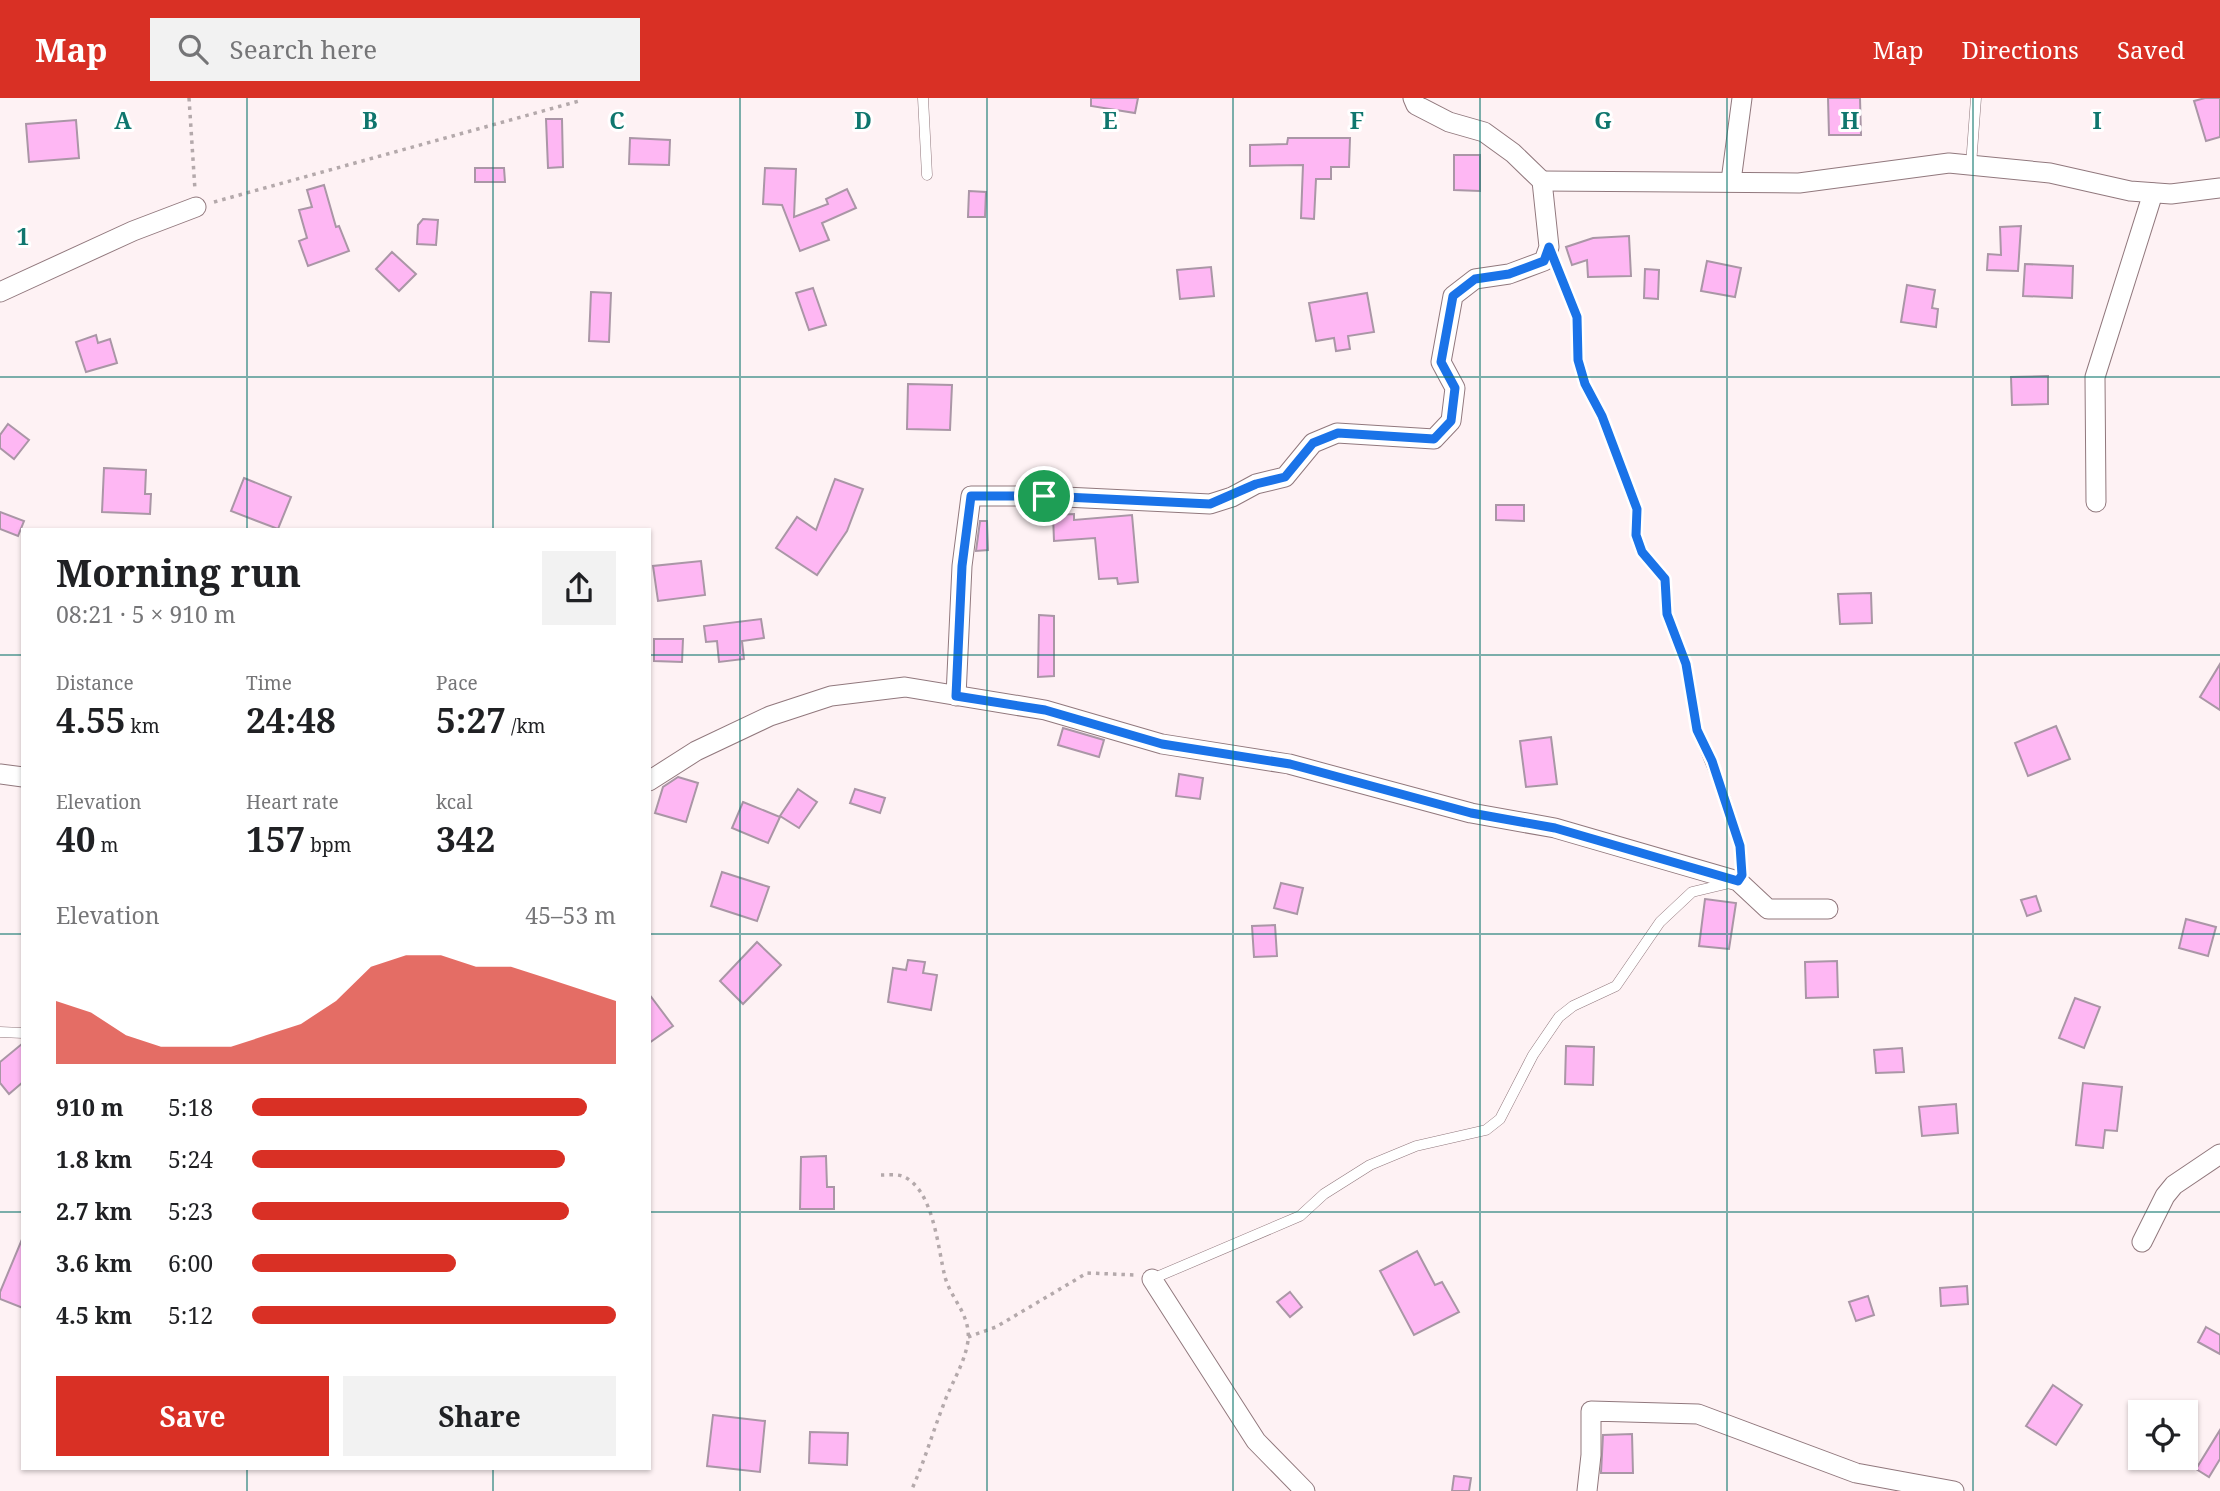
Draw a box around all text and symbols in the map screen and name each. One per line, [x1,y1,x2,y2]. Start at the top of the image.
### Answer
search box [150,18,640,81]
text: Map [35,27,108,72]
icon: search [174,30,212,68]
text: Search here [230,31,377,67]
text: Map [1873,33,1924,66]
text: Directions [1962,33,2079,66]
text: Saved [2117,33,2185,66]
text: A [114,104,132,136]
text: B [362,104,378,136]
text: C [609,104,625,136]
text: D [854,104,872,136]
text: E [1102,104,1118,136]
text: F [1350,104,1364,136]
text: G [1594,104,1612,136]
text: H [1841,104,1860,136]
text: I [2092,104,2102,136]
text: 1 [17,220,30,252]
pin [1014,466,1074,526]
icon: arrive [1025,477,1063,515]
text: Morning run [56,546,301,598]
button: share [542,551,616,625]
text: 08:21 · 5 × 910 m [56,598,236,630]
text: Distance [56,670,134,696]
text: Time [246,670,292,696]
text: Pace [436,670,478,696]
text: 4.55 [56,696,126,743]
text: 24:48 [246,696,336,743]
text: 5:27 [436,696,506,743]
text: km [126,713,160,739]
text: /km [506,713,545,739]
text: Elevation [56,789,142,815]
text: Heart rate [246,789,339,815]
text: kcal [436,789,473,815]
text: 40 [56,815,96,862]
text: 157 [246,815,305,862]
text: 342 [436,815,495,862]
text: m [96,832,118,858]
text: bpm [305,832,352,858]
text: Elevation [56,899,160,931]
text: 45–53 m [525,899,616,931]
text: 910 m [56,1091,124,1123]
text: 5:18 [168,1091,213,1123]
text: 1.8 km [56,1143,132,1175]
text: 5:24 [168,1143,213,1175]
text: 2.7 km [56,1195,132,1227]
text: 5:23 [168,1195,213,1227]
text: 3.6 km [56,1247,132,1279]
text: 6:00 [168,1247,213,1279]
text: 4.5 km [56,1299,132,1331]
text: 5:12 [168,1299,213,1331]
button: Save [56,1376,329,1456]
button: Share [343,1376,616,1456]
map controls [2128,1400,2198,1470]
button: locate [2128,1400,2198,1470]

